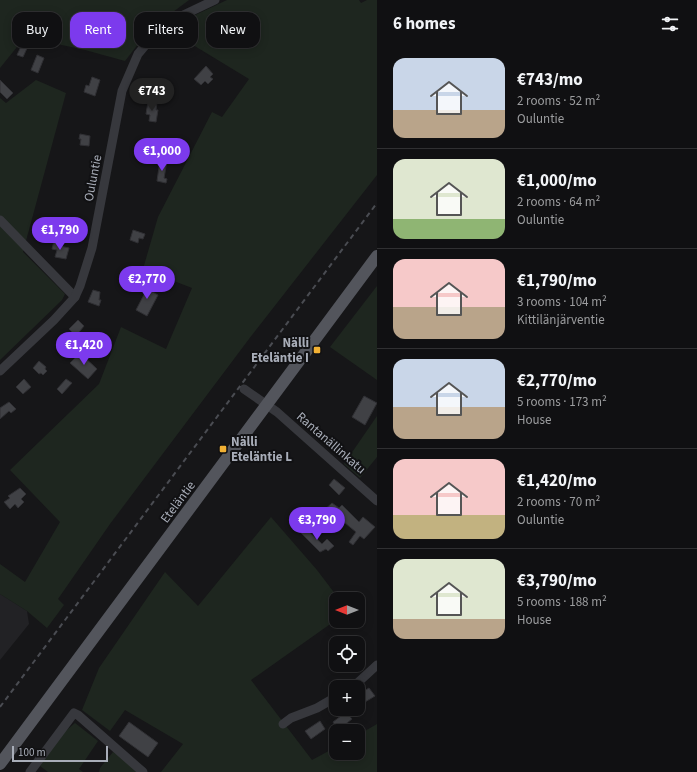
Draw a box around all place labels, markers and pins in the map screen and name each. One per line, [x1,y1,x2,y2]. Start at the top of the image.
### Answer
pin: €743 [128,78,176,112]
pin: €1,000 [129,138,195,172]
pin: €1,790 [27,217,93,251]
pin: €2,770 [114,266,180,300]
pin: €1,420 [51,332,117,366]
place label: Nälli Eteläntie I [251,334,309,367]
marker: Nälli Eteläntie I [312,345,322,355]
place label: Nälli Eteläntie L [231,433,292,466]
marker: Nälli Eteläntie L [218,444,228,454]
pin: €3,790 [284,507,350,541]

